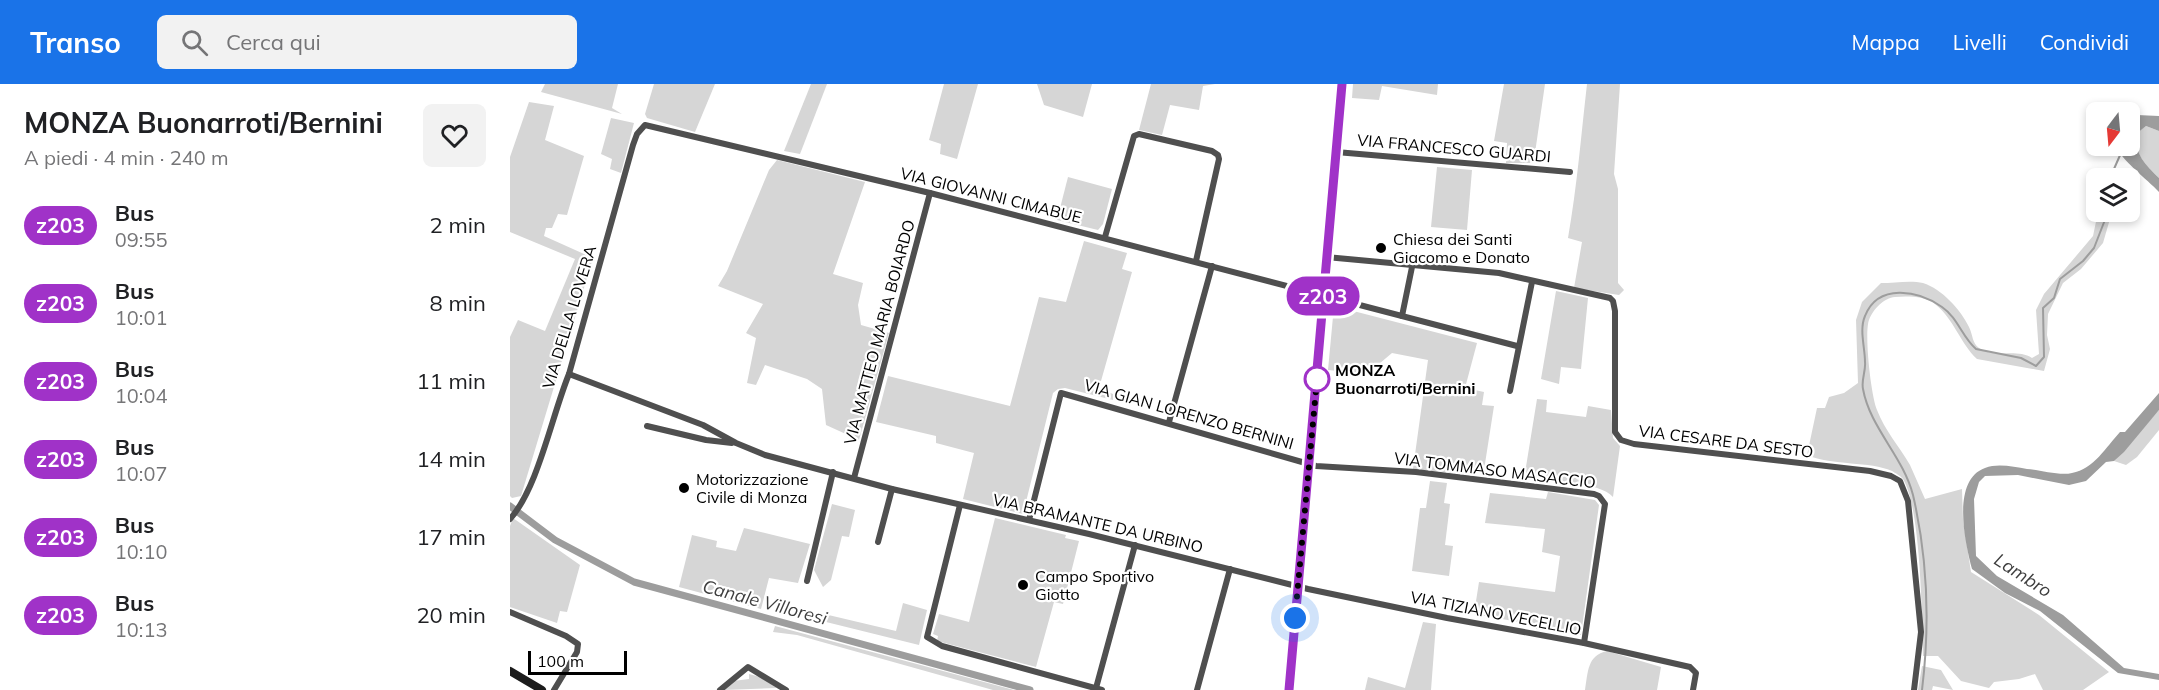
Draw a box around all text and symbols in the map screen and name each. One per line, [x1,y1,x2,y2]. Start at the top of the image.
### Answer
search box [157,15,577,69]
text: Transo [30,25,121,60]
icon: search [178,26,211,59]
text: Cerca qui [226,28,321,56]
text: Mappa [1851,29,1920,55]
text: Livelli [1953,29,2007,55]
text: Condividi [2040,29,2129,55]
north arrow [2086,102,2140,156]
map controls [2086,102,2140,222]
button: heart [423,104,486,167]
text: MONZA Buonarroti/Bernini [24,105,383,140]
street label: VIA FRANCESCO GUARDI [1356,130,1552,166]
text: A piedi · 4 min · 240 m [24,145,228,170]
street label: VIA GIOVANNI CIMABUE [898,163,1084,227]
button: layers [2086,168,2140,222]
text: Bus [115,199,154,227]
text: 2 min [430,211,486,239]
text: z203 [36,212,85,238]
street label: VIA MATTEO MARIA BOIARDO [839,217,919,447]
text: 09:55 [115,227,167,252]
place label: Chiesa dei Santi Giacomo e Donato [1393,229,1530,267]
marker: Chiesa dei Santi Giacomo e Donato [1374,241,1388,255]
street label: VIA DELLA LOVERA [538,243,600,391]
line badge: z203 [1281,276,1365,316]
text: Bus [115,277,154,305]
text: z203 [1299,283,1347,309]
text: 8 min [430,289,486,317]
text: z203 [36,290,85,316]
text: 10:01 [115,305,167,330]
text: Bus [115,355,154,383]
place label: MONZA Buonarroti/Bernini [1335,360,1476,398]
marker: MONZA Buonarroti/Bernini [1304,366,1330,392]
text: 11 min [416,367,486,395]
text: z203 [36,368,85,394]
street label: VIA GIAN LORENZO BERNINI [1082,374,1296,454]
text: 10:04 [115,383,167,408]
street label: VIA CESARE DA SESTO [1638,420,1814,462]
text: Bus [115,433,154,461]
text: 14 min [416,445,486,473]
text: z203 [36,446,85,472]
street label: VIA TOMMASO MASACCIO [1393,448,1597,492]
text: 10:07 [115,461,167,486]
place label: Motorizzazione Civile di Monza [696,469,809,507]
marker: Motorizzazione Civile di Monza [677,481,691,495]
street label: VIA BRAMANTE DA URBINO [991,489,1205,557]
text: Bus [115,511,154,539]
text: 17 min [416,523,486,551]
text: z203 [36,524,85,550]
text: 10:10 [115,539,167,564]
water label: Lambro [1990,548,2056,602]
place label: Campo Sportivo Giotto [1035,566,1154,604]
water label: Canale Villoresi [700,574,831,630]
marker: Campo Sportivo Giotto [1016,578,1030,592]
street label: VIA TIZIANO VECELLIO [1409,587,1583,639]
text: Bus [115,589,154,617]
text: 20 min [416,601,486,629]
text: z203 [36,602,85,628]
your location [1280,603,1310,633]
text: 10:13 [115,617,167,642]
scale bar [528,648,627,676]
text: 100 m [537,651,584,671]

